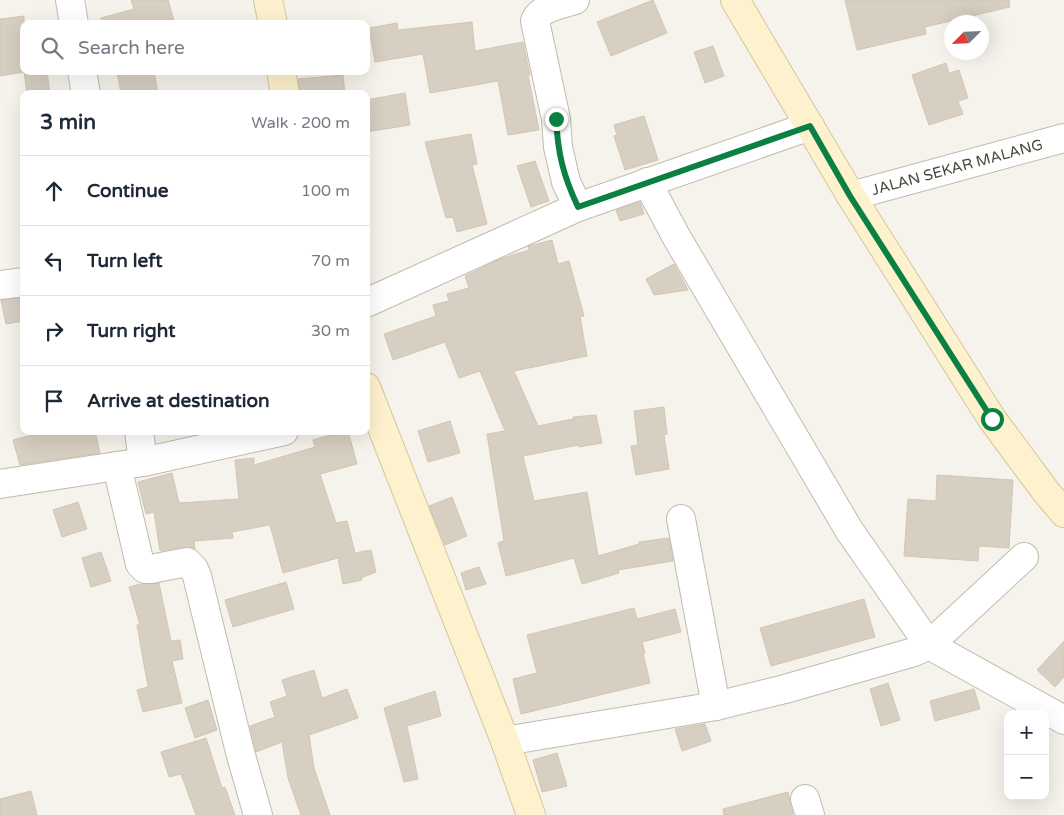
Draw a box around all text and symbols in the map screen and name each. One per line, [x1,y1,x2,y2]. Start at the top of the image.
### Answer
north arrow [944,15,989,60]
search box [20,20,370,75]
icon: search [38,34,66,62]
text: Search here [78,37,185,59]
route end [545,108,568,131]
text: 3 min [40,110,96,135]
text: Walk · 200 m [251,113,350,133]
street label: JALAN SEKAR MALANG [870,135,1045,199]
icon: ahead [40,177,68,205]
text: Continue [87,180,169,202]
text: 100 m [301,181,350,201]
icon: left [40,247,68,275]
text: Turn left [87,250,163,272]
text: 70 m [311,251,350,271]
icon: right [40,317,68,345]
text: Turn right [87,320,175,342]
text: 30 m [311,321,350,341]
icon: arrive [40,387,68,415]
text: Arrive at destination [87,390,270,412]
route start [981,408,1004,431]
map controls [1004,710,1049,800]
button: + [1004,710,1049,755]
button: − [1004,755,1049,800]

